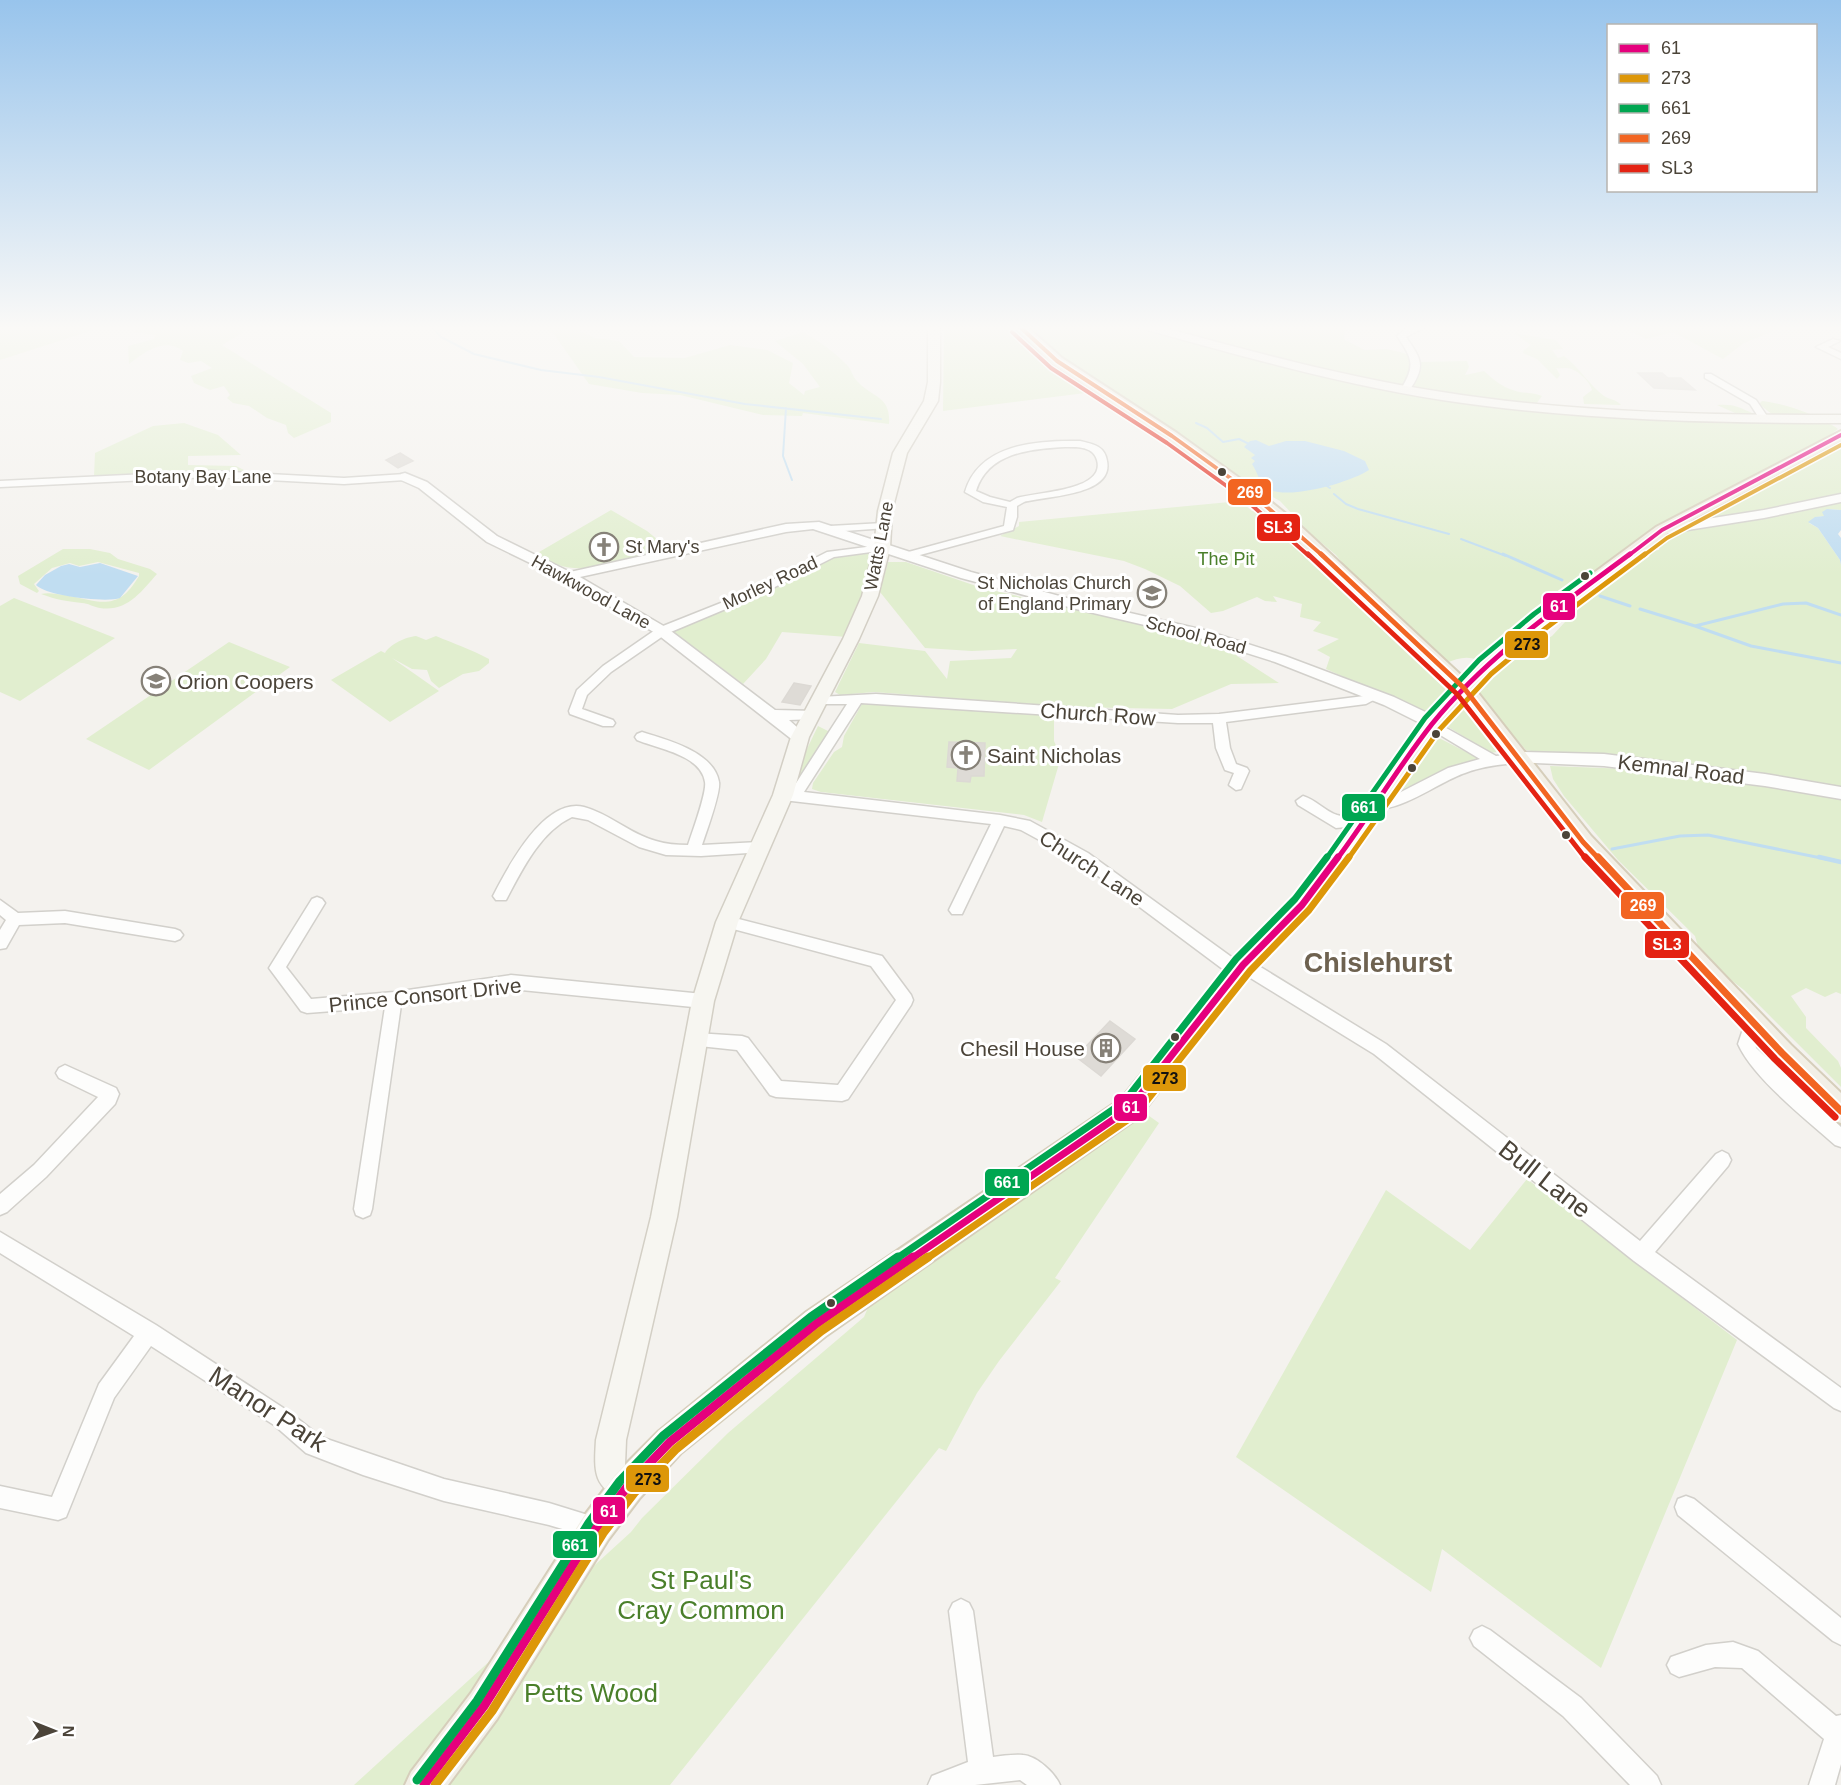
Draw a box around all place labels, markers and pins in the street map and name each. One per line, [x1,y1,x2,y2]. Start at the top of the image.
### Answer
unlabelled marker [1216,466,1228,478]
church icon: St Mary's [588,531,620,563]
place label: St Mary's [625,537,699,557]
unlabelled marker [1579,570,1591,582]
place label: St Nicholas Church of England Primary [977,573,1131,614]
school or university icon: St Nicholas Church of England Primary [1136,577,1168,609]
school or university icon: Orion Coopers [140,665,172,697]
place label: Orion Coopers [177,670,314,693]
unlabelled marker [1430,728,1442,740]
church icon: Saint Nicholas [950,739,982,771]
place label: Saint Nicholas [987,744,1121,767]
unlabelled marker [1406,762,1418,774]
unlabelled marker [1560,829,1572,841]
unlabelled marker [1169,1031,1181,1043]
building icon: Chesil House [1090,1032,1122,1064]
place label: Chesil House [960,1037,1085,1060]
unlabelled marker [825,1297,837,1309]

